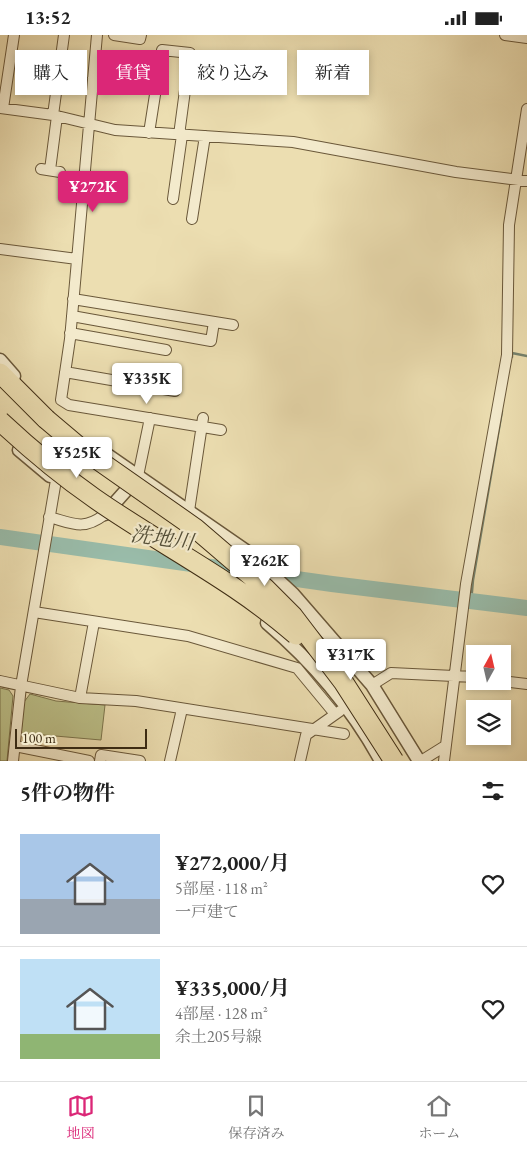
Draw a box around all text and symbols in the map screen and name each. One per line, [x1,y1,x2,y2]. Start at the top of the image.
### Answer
text: 13:52 [25,5,71,30]
chip: 購入 [15,50,87,95]
chip: 賃貸 [97,50,169,95]
chip: 絞り込み [179,50,287,95]
chip: 新着 [297,50,369,95]
pin: ¥272K [58,171,128,213]
text: ¥272K [69,176,117,197]
pin: ¥335K [112,363,182,405]
text: ¥335K [123,368,171,389]
pin: ¥525K [42,437,112,479]
text: ¥525K [53,442,101,463]
water label: 洗地川 [129,520,197,556]
pin: ¥262K [230,545,300,587]
text: ¥262K [241,550,289,571]
pin: ¥317K [316,639,386,681]
text: ¥317K [327,644,375,665]
north arrow [466,645,511,690]
map controls [466,645,511,745]
button: layers [466,700,511,745]
scale bar [15,726,148,749]
text: 100 m [22,729,56,747]
icon: filters [479,777,507,805]
text: 5件の物件 [20,779,115,806]
text: ¥272,000/月 [175,849,290,876]
icon: home [60,854,120,914]
icon: heart [479,870,507,898]
text: 5部屋 · 118 m² [175,878,268,899]
text: 一戸建て [175,901,239,922]
text: ¥335,000/月 [175,974,290,1001]
icon: home [60,979,120,1039]
icon: heart [479,995,507,1023]
text: 4部屋 · 128 m² [175,1003,268,1024]
text: 余土205号線 [175,1026,262,1047]
tab: 地図 [67,1092,95,1142]
tab: 保存済み [228,1092,284,1142]
tab: ホーム [418,1092,460,1142]

